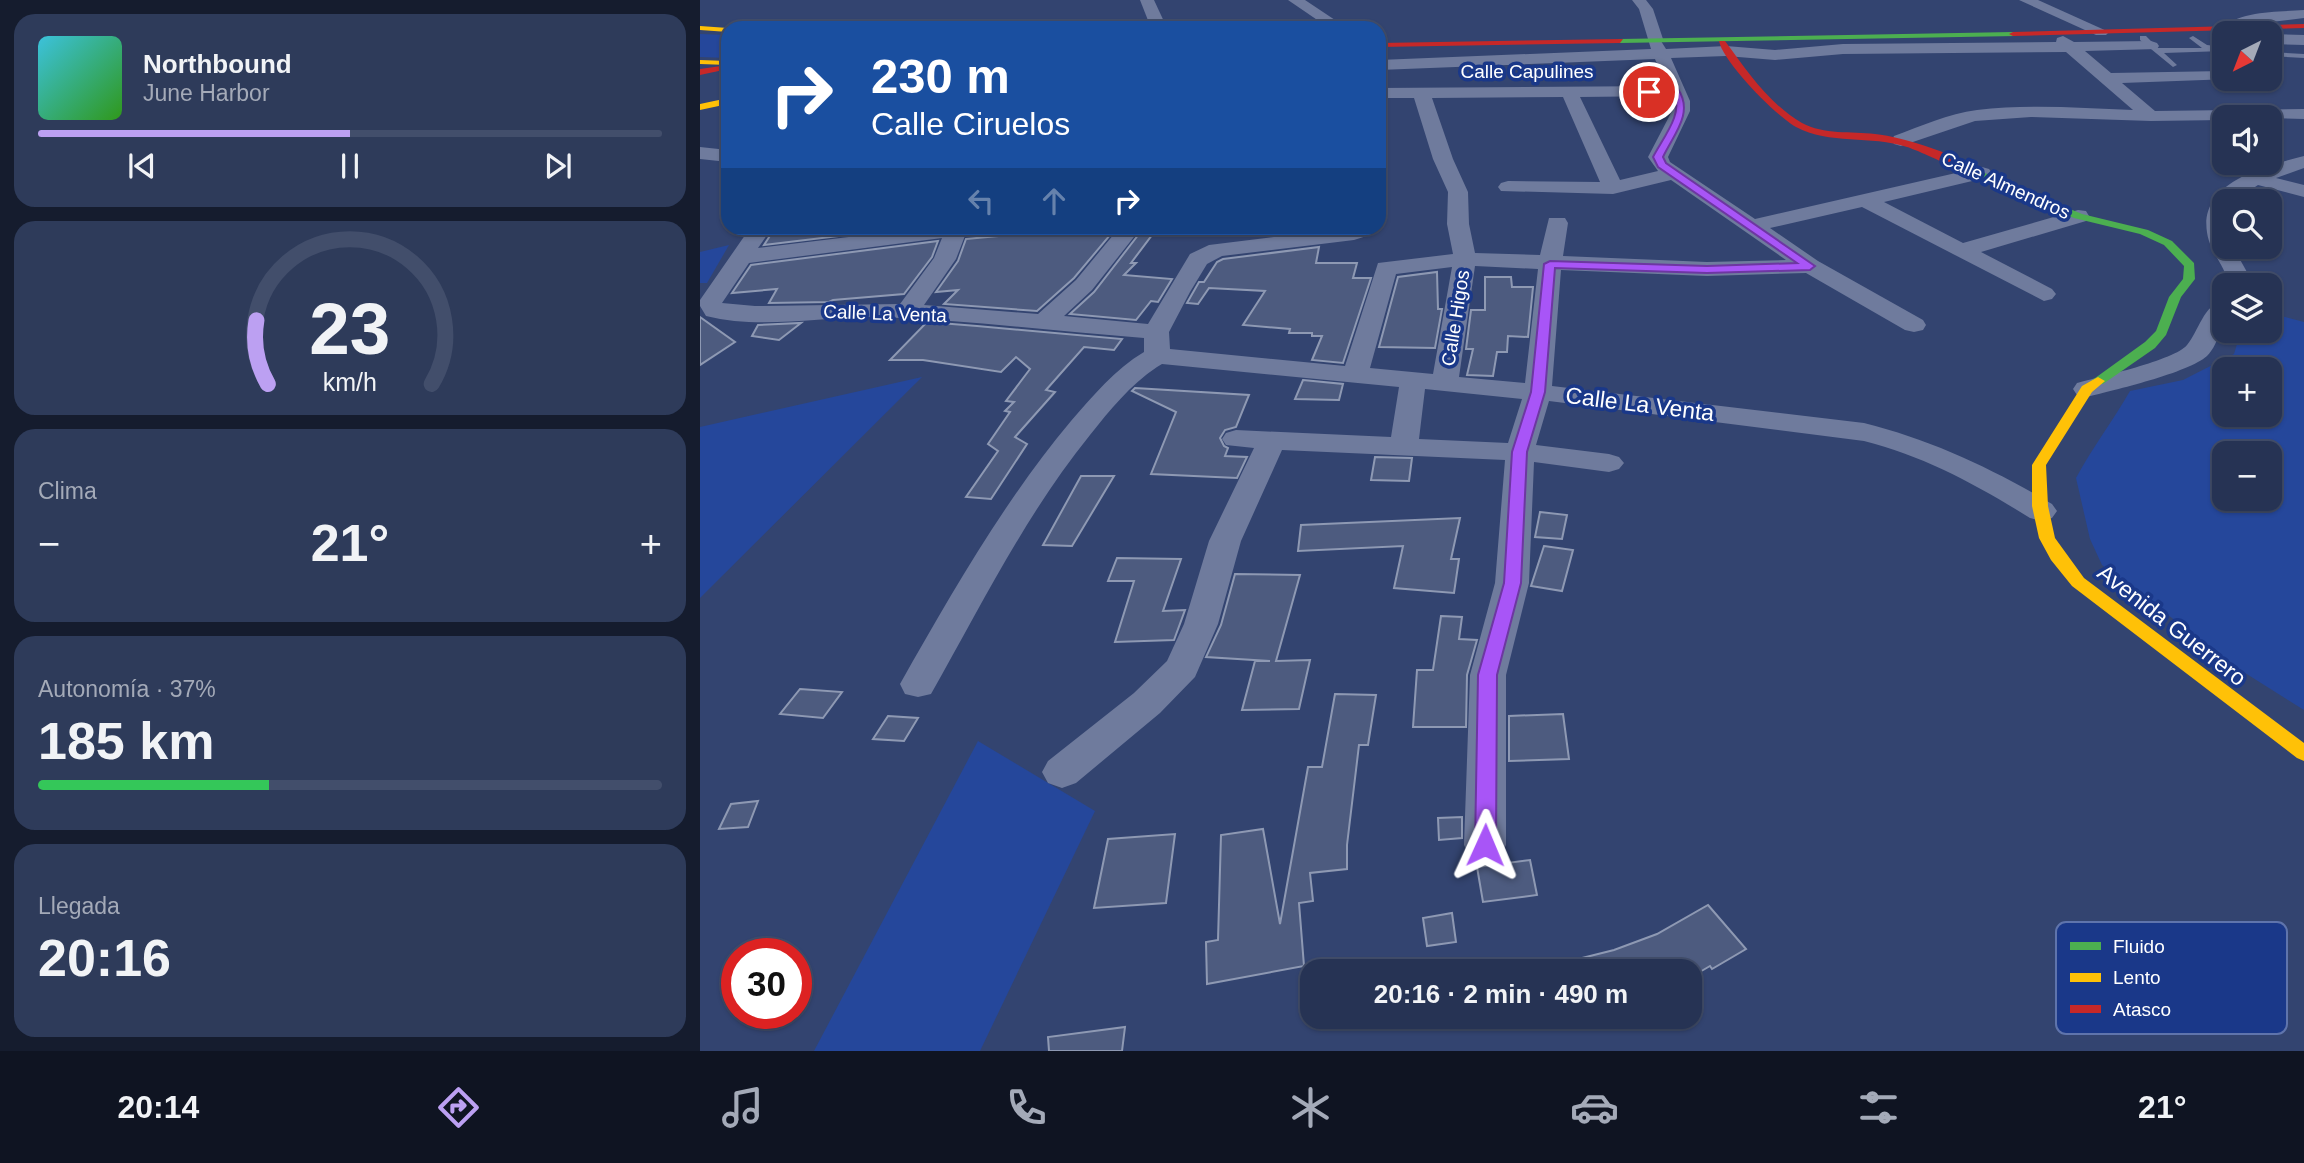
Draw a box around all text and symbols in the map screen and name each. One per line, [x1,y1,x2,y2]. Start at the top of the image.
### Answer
north arrow [2212,21,2282,91]
map controls [2212,21,2282,511]
text: Northbound [143,49,292,79]
icon: right [756,49,847,140]
text: 230 m [871,49,1010,103]
street label: Calle Capulines [1460,61,1594,82]
pin [1619,62,1679,122]
icon: arrive [1630,73,1668,111]
text: June Harbor [143,80,270,106]
button: sound [2212,105,2282,175]
text: Calle Ciruelos [871,106,1070,142]
icon: previous [123,147,161,185]
icon: pause [331,147,369,185]
icon: next [539,147,577,185]
street label: Calle Almendros [1938,148,2073,223]
icon: left [962,182,1000,220]
icon: ahead [1035,182,1073,220]
icon: right [1108,182,1146,220]
button: search [2212,189,2282,259]
street label: Calle Higos [1438,268,1473,368]
button: layers [2212,273,2282,343]
text: 23 [310,289,390,370]
street label: Calle La Venta [823,301,948,326]
button: + [2212,357,2282,427]
text: km/h [323,368,377,396]
street label: Calle La Venta [1564,382,1716,426]
button: − [2212,441,2282,511]
text: Clima [38,478,97,504]
text: 21° [311,514,389,572]
text: − [38,523,60,565]
text: + [640,523,662,565]
street label: Avenida Guerrero [2093,559,2251,691]
text: Autonomía · 37% [38,676,216,702]
text: 185 km [38,712,214,770]
position arrow [1448,808,1522,882]
text: Llegada [38,893,120,919]
legend [2056,922,2287,1034]
text: 20:16 [38,929,171,987]
text: Fluido [2113,936,2165,957]
speed limit sign: 30 [721,938,812,1029]
text: Lento [2113,967,2161,988]
text: 20:16 · 2 min · 490 m [1374,979,1628,1009]
text: Atasco [2113,999,2171,1020]
icon: directions [434,1083,483,1132]
icon: music [718,1083,767,1132]
icon: phone [1002,1083,1051,1132]
icon: climate [1286,1083,1335,1132]
icon: car [1570,1083,1619,1132]
icon: filters [1854,1083,1903,1132]
text: 20:14 [117,1089,199,1125]
text: 21° [2138,1089,2187,1125]

